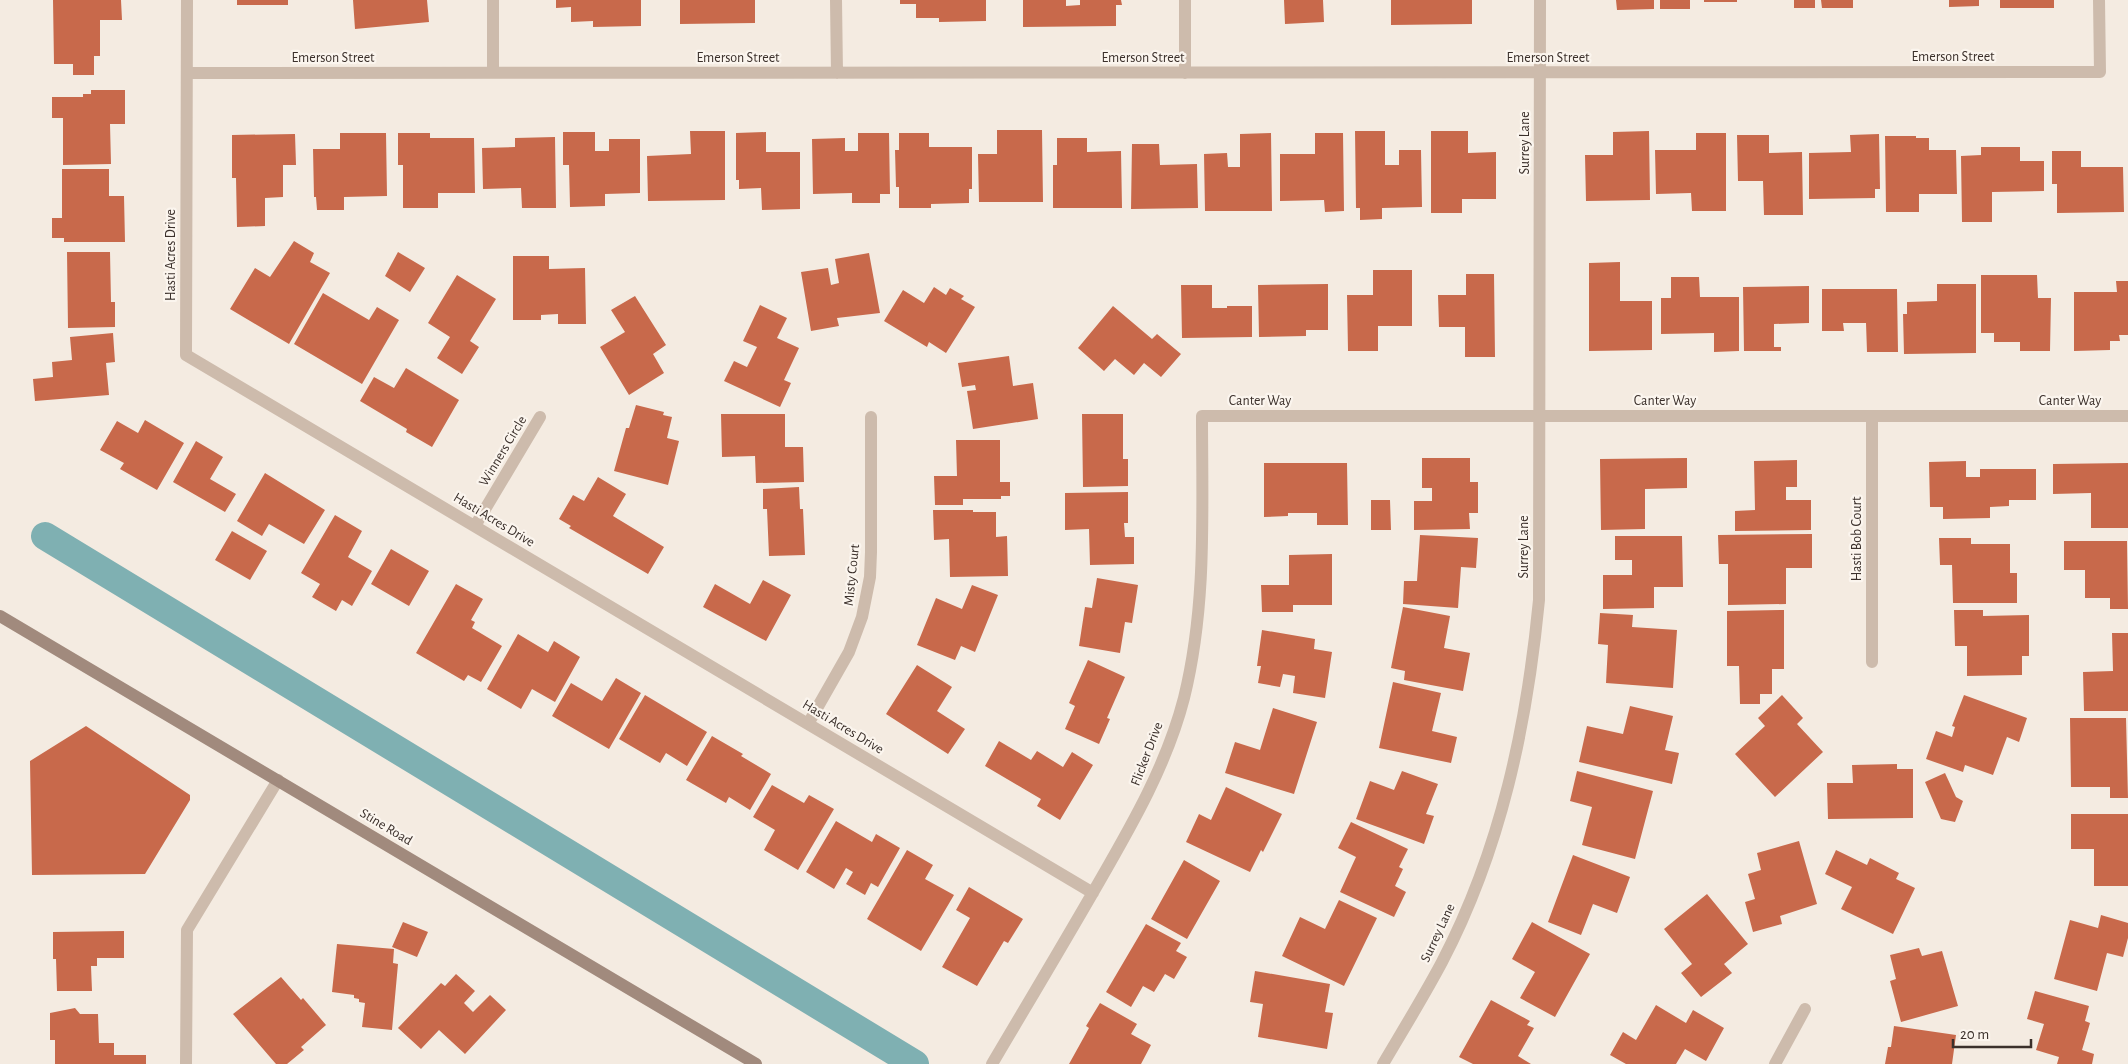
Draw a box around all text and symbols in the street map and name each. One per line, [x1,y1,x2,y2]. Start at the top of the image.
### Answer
street label: Emerson Street [1911,50,1995,64]
street label: Emerson Street [291,51,375,65]
street label: Emerson Street [696,51,780,65]
street label: Emerson Street [1101,51,1185,65]
street label: Emerson Street [1506,51,1590,65]
street label: Surrey Lane [1518,111,1532,175]
street label: Hasti Acres Drive [164,209,178,301]
street label: Canter Way [1229,394,1291,408]
street label: Canter Way [1634,394,1696,408]
street label: Canter Way [2039,394,2101,408]
street label: Winners Circle [477,413,529,489]
street label: Hasti Acres Drive [451,490,537,550]
street label: Hasti Bob Court [1850,496,1864,581]
street label: Surrey Lane [1517,515,1531,579]
street label: Misty Court [842,543,862,607]
street label: Hasti Acres Drive [800,697,886,757]
street label: Flicker Drive [1128,720,1166,788]
street label: Stine Road [357,806,415,848]
street label: Surrey Lane [1418,901,1458,965]
scale bar [1953,1016,2030,1048]
text: 20 m [1960,1027,1989,1042]

